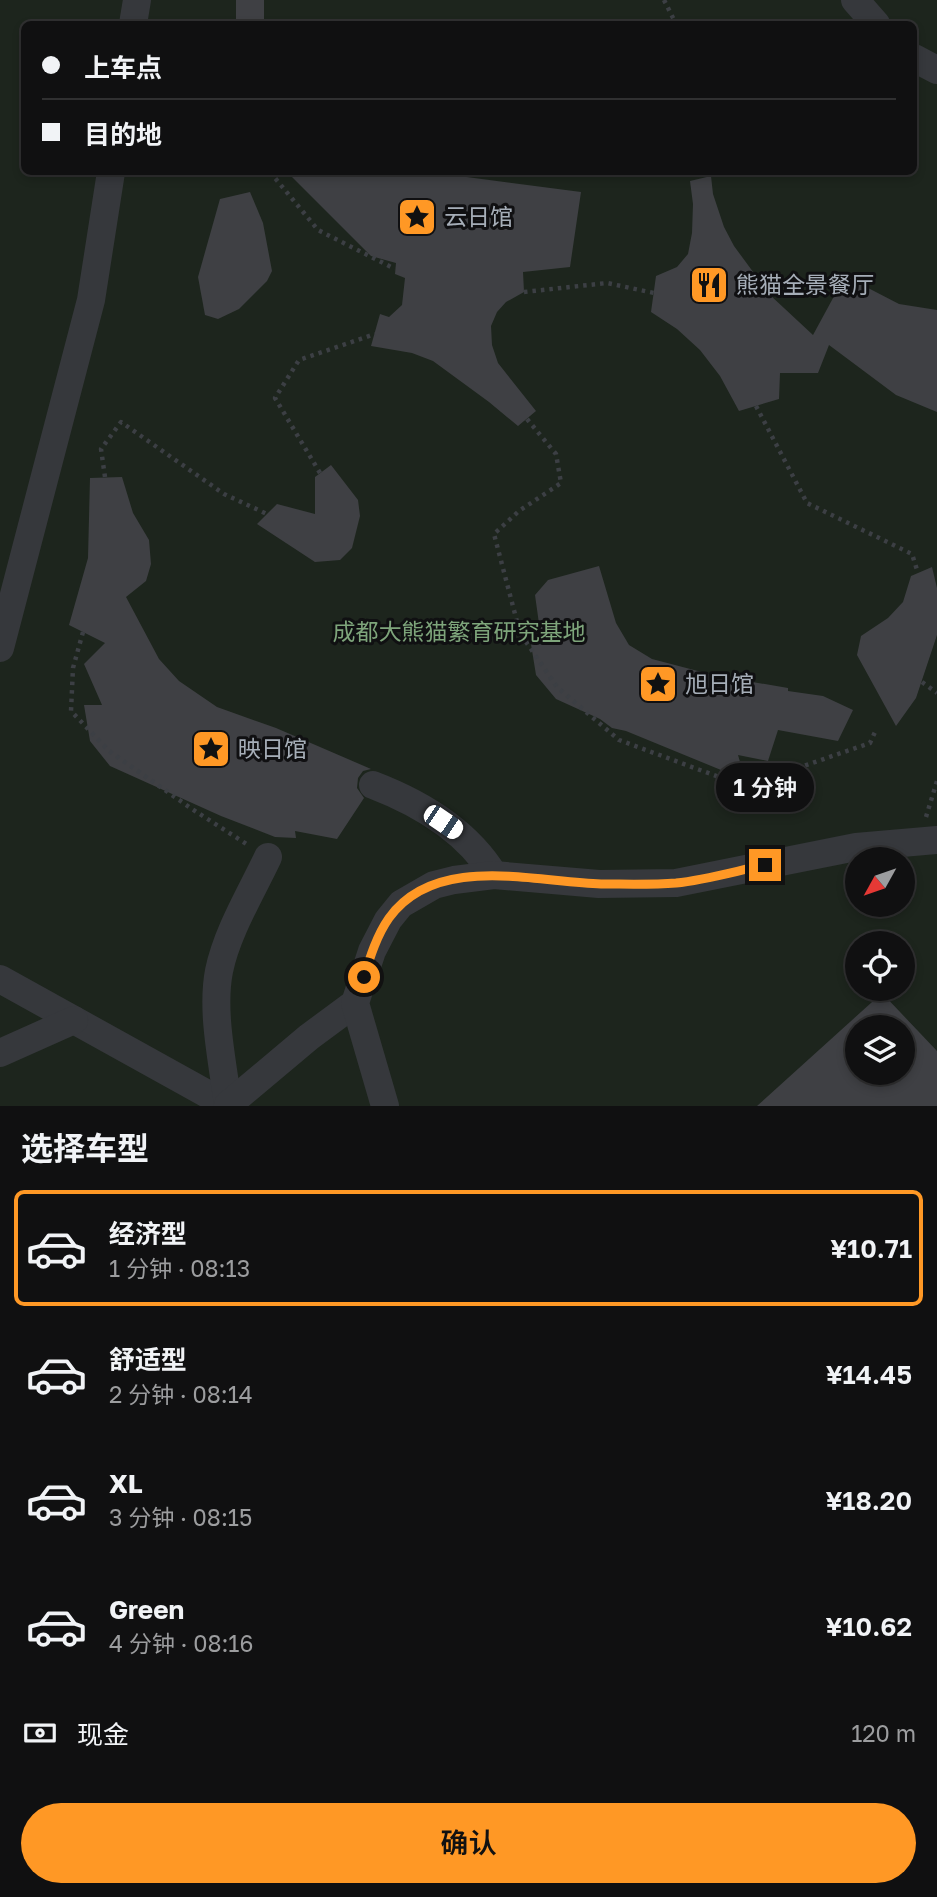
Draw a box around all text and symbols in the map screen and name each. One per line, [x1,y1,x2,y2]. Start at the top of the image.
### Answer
text: 上车点 [84,52,162,83]
text: 目的地 [84,119,162,150]
place icon: 云日馆 [396,196,438,238]
place label: 云日馆 [444,202,513,230]
restaurant icon: 熊猫全景餐厅 [688,264,730,306]
place label: 熊猫全景餐厅 [736,270,874,298]
park label: 成都大熊猫繁育研究基地 [333,617,586,645]
place icon: 旭日馆 [637,663,679,705]
place label: 旭日馆 [685,669,754,697]
place icon: 映日馆 [190,728,232,770]
place label: 映日馆 [238,734,307,762]
callout: 1 分钟 [716,764,814,812]
text: 1 分钟 [733,773,797,801]
car [420,802,467,842]
north arrow [845,847,915,917]
map controls [845,847,915,1085]
route end [749,849,781,881]
button: locate [845,931,915,1001]
route start [348,961,380,993]
button: layers [845,1015,915,1085]
text: 选择车型 [21,1129,149,1167]
icon: car [25,1217,88,1280]
text: 经济型 [109,1218,187,1249]
text: ¥10.71 [830,1233,912,1264]
text: 1 分钟 · 08:13 [109,1254,250,1282]
icon: car [25,1343,88,1406]
text: 舒适型 [109,1344,187,1375]
text: ¥14.45 [826,1359,912,1390]
text: 2 分钟 · 08:14 [109,1380,253,1408]
text: XL [109,1468,143,1499]
icon: car [25,1469,88,1532]
text: ¥18.20 [825,1485,912,1516]
text: 3 分钟 · 08:15 [109,1503,252,1531]
text: Green [109,1594,184,1625]
icon: car [25,1595,88,1658]
text: ¥10.62 [826,1611,912,1642]
text: 4 分钟 · 08:16 [109,1629,253,1657]
icon: cash [21,1714,59,1752]
text: 现金 [77,1719,129,1750]
text: 120 m [851,1719,916,1747]
button: 确认 [21,1803,916,1883]

